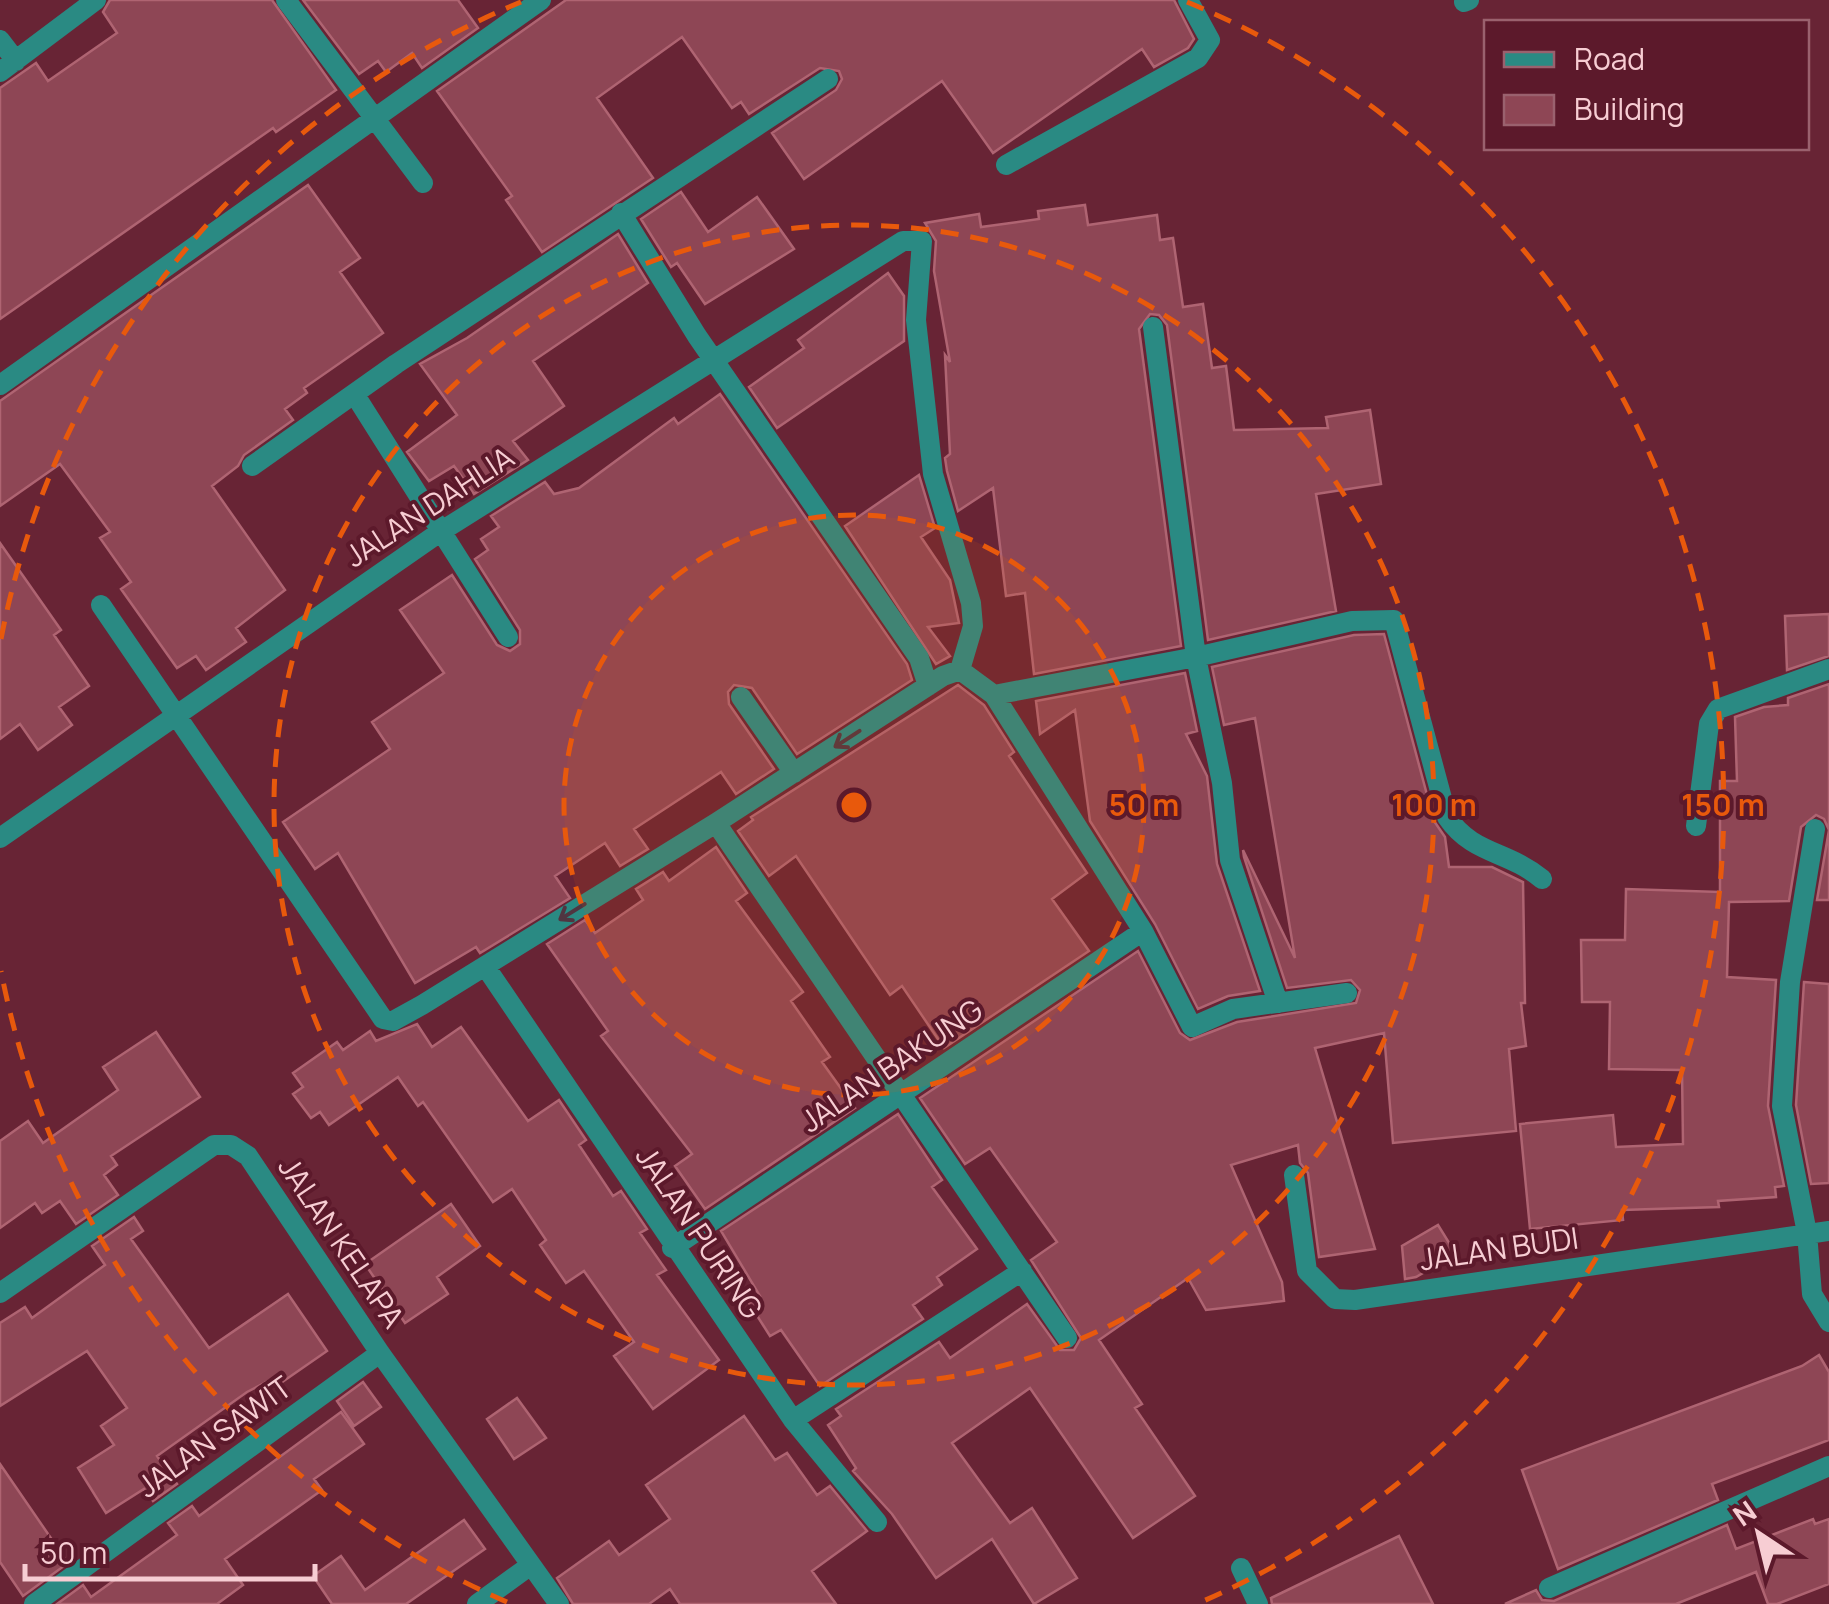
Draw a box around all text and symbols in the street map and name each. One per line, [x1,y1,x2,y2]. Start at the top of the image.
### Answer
legend [1484,20,1809,150]
text: Road [1574,38,1645,79]
text: Building [1574,88,1685,129]
street label: JALAN DAHLIA [337,436,521,576]
one-way arrow [833,728,861,749]
text: 50 m [1109,784,1179,825]
text: 100 m [1391,784,1477,825]
text: 150 m [1681,784,1765,825]
centre of rings [836,787,872,823]
one-way arrow [558,902,587,923]
street label: JALAN BAKUNG [792,989,990,1141]
street label: JALAN PURING [627,1138,773,1326]
street label: JALAN KELAPA [270,1148,414,1336]
street label: JALAN BUDI [1417,1217,1581,1279]
street label: JALAN SAWIT [129,1366,300,1506]
north arrow [1709,1484,1809,1584]
text: N [1725,1491,1763,1534]
scale bar [25,1519,315,1581]
text: 50 m [40,1532,107,1573]

